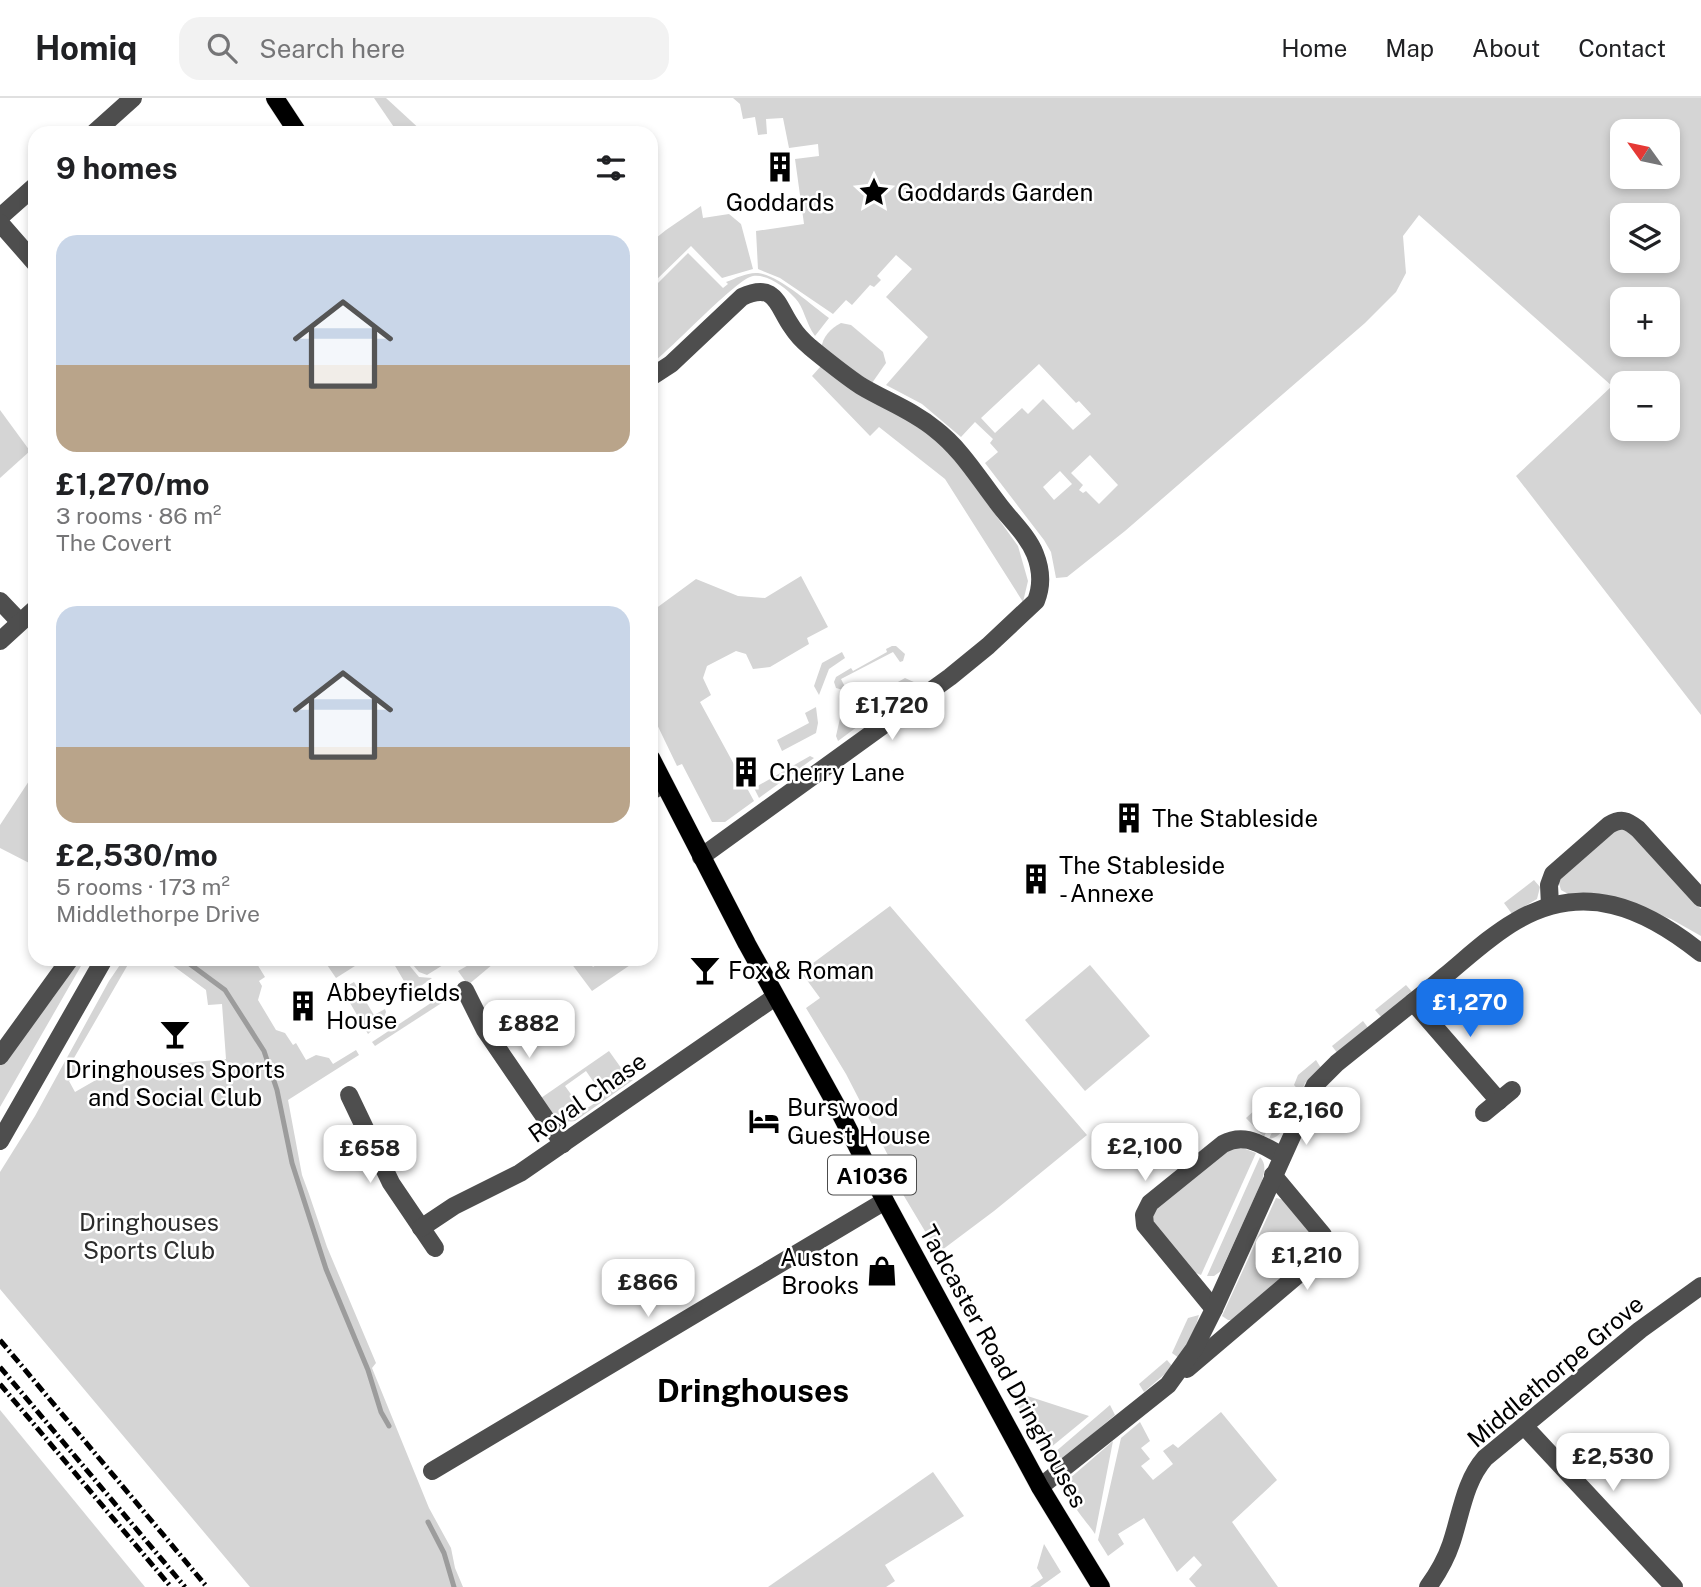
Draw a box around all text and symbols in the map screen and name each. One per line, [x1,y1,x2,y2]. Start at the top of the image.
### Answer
search box [179,17,669,80]
text: Homiq [35,29,137,67]
icon: search [203,29,241,67]
text: Search here [259,33,405,64]
text: Home [1281,34,1347,62]
text: Map [1385,34,1434,62]
text: About [1472,34,1540,62]
text: Contact [1578,34,1666,62]
north arrow [1610,119,1680,189]
map controls [1610,119,1680,441]
icon: filters [592,149,630,187]
text: 9 homes [56,150,178,186]
building icon: Goddards [763,150,797,184]
place icon: Goddards Garden [857,175,891,209]
place label: Goddards Garden [897,178,1093,206]
place label: Goddards [726,188,834,216]
button: layers [1610,203,1680,273]
icon: home [280,281,406,407]
button: + [1610,287,1680,357]
button: − [1610,371,1680,441]
text: £1,270/mo [56,466,210,502]
text: 3 rooms · 86 m² [56,502,222,529]
text: The Covert [56,529,172,556]
icon: home [280,652,406,778]
pin: £1,720 [835,682,949,742]
text: £1,720 [855,691,929,718]
building icon: Cherry Lane [729,755,763,789]
place label: Cherry Lane [769,758,905,786]
building icon: The Stableside [1112,801,1146,835]
place label: The Stableside [1152,804,1318,832]
text: £2,530/mo [56,837,218,873]
place label: The Stableside - Annexe [1059,851,1225,907]
building icon: The Stableside - Annexe [1019,862,1053,896]
text: 5 rooms · 173 m² [56,873,230,900]
text: Middlethorpe Drive [56,900,260,927]
bar icon: Fox & Roman [688,953,722,987]
place label: Fox & Roman [728,956,874,984]
place label: Abbeyfields House [326,978,460,1034]
pin: £1,270 [1413,979,1527,1039]
text: £1,270 [1432,988,1508,1015]
building icon: Abbeyfields House [286,989,320,1023]
pin: £882 [488,1000,570,1060]
text: £882 [499,1009,559,1036]
bar icon: Dringhouses Sports and Social Club [158,1017,192,1051]
street label: Royal Chase [523,1046,651,1148]
place label: Dringhouses Sports and Social Club [65,1055,285,1111]
pin: £2,160 [1249,1088,1363,1147]
place label: Burswood Guest House [787,1093,931,1149]
text: £2,160 [1268,1096,1344,1123]
hotel icon: Burswood Guest House [747,1104,781,1138]
pin: £2,100 [1088,1124,1202,1183]
pin: £658 [329,1126,411,1185]
text: £2,100 [1107,1132,1183,1159]
text: £658 [339,1134,401,1161]
road number: A1036 [828,1156,916,1194]
park label: Dringhouses Sports Club [79,1208,219,1264]
street label: Tadcaster Road Dringhouses [914,1220,1094,1512]
pin: £1,210 [1250,1232,1364,1292]
text: £1,210 [1272,1241,1342,1268]
place label: Auston Brooks [780,1243,859,1299]
shop icon: Auston Brooks [865,1254,899,1288]
pin: £866 [607,1260,689,1319]
text: £866 [618,1268,678,1295]
street label: Middlethorpe Grove [1461,1289,1649,1453]
district label: Dringhouses [657,1372,849,1409]
pin: £2,530 [1556,1434,1670,1493]
text: £2,530 [1572,1442,1654,1469]

